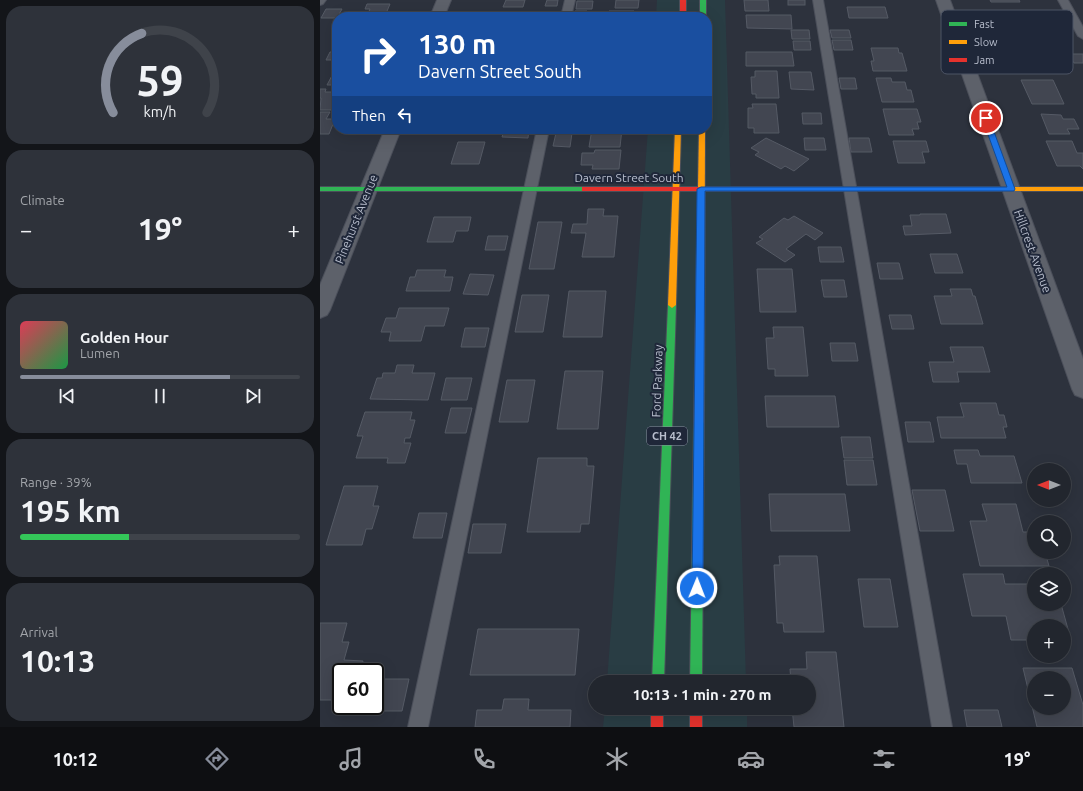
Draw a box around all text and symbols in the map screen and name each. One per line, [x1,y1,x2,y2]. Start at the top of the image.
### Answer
legend [941,10,1073,74]
text: Fast [974,18,995,30]
icon: right [352,28,404,80]
text: 130 m [418,28,496,59]
text: Slow [974,36,998,48]
text: Jam [974,54,995,66]
text: 59 [137,57,183,104]
text: Davern Street South [418,61,582,81]
pin [969,101,1003,135]
text: km/h [144,104,176,120]
icon: left [394,104,416,126]
text: Then [352,107,386,124]
icon: arrive [975,107,997,129]
street label: Davern Street South [574,171,684,184]
street label: Pinehurst Avenue [332,173,380,265]
text: Climate [20,193,65,207]
street label: Hillcrest Avenue [1012,208,1054,294]
text: 19° [138,212,182,246]
text: − [20,217,32,242]
text: + [288,217,300,242]
text: Golden Hour [80,329,169,346]
street label: Ford Parkway [649,344,665,418]
text: Lumen [80,346,120,360]
icon: previous [56,385,78,407]
icon: pause [149,385,171,407]
icon: next [242,385,264,407]
road number: CH 42 [647,427,687,445]
north arrow [1027,463,1071,507]
map controls [1027,463,1071,715]
text: Range · 39% [20,475,92,489]
text: 195 km [20,494,121,528]
button: search [1027,515,1071,559]
position arrow [676,567,718,609]
button: layers [1027,567,1071,611]
button: + [1027,619,1071,663]
text: Arrival [20,625,58,639]
text: 10:13 [20,644,95,678]
speed limit sign: 60 [332,663,384,715]
button: − [1027,671,1071,715]
text: 10:13 · 1 min · 270 m [633,686,771,703]
icon: directions [203,745,231,773]
icon: music [337,745,365,773]
icon: phone [470,745,498,773]
icon: climate [603,745,631,773]
icon: car [737,745,765,773]
icon: filters [870,745,898,773]
text: 10:12 [53,749,98,769]
text: 19° [1004,749,1030,769]

